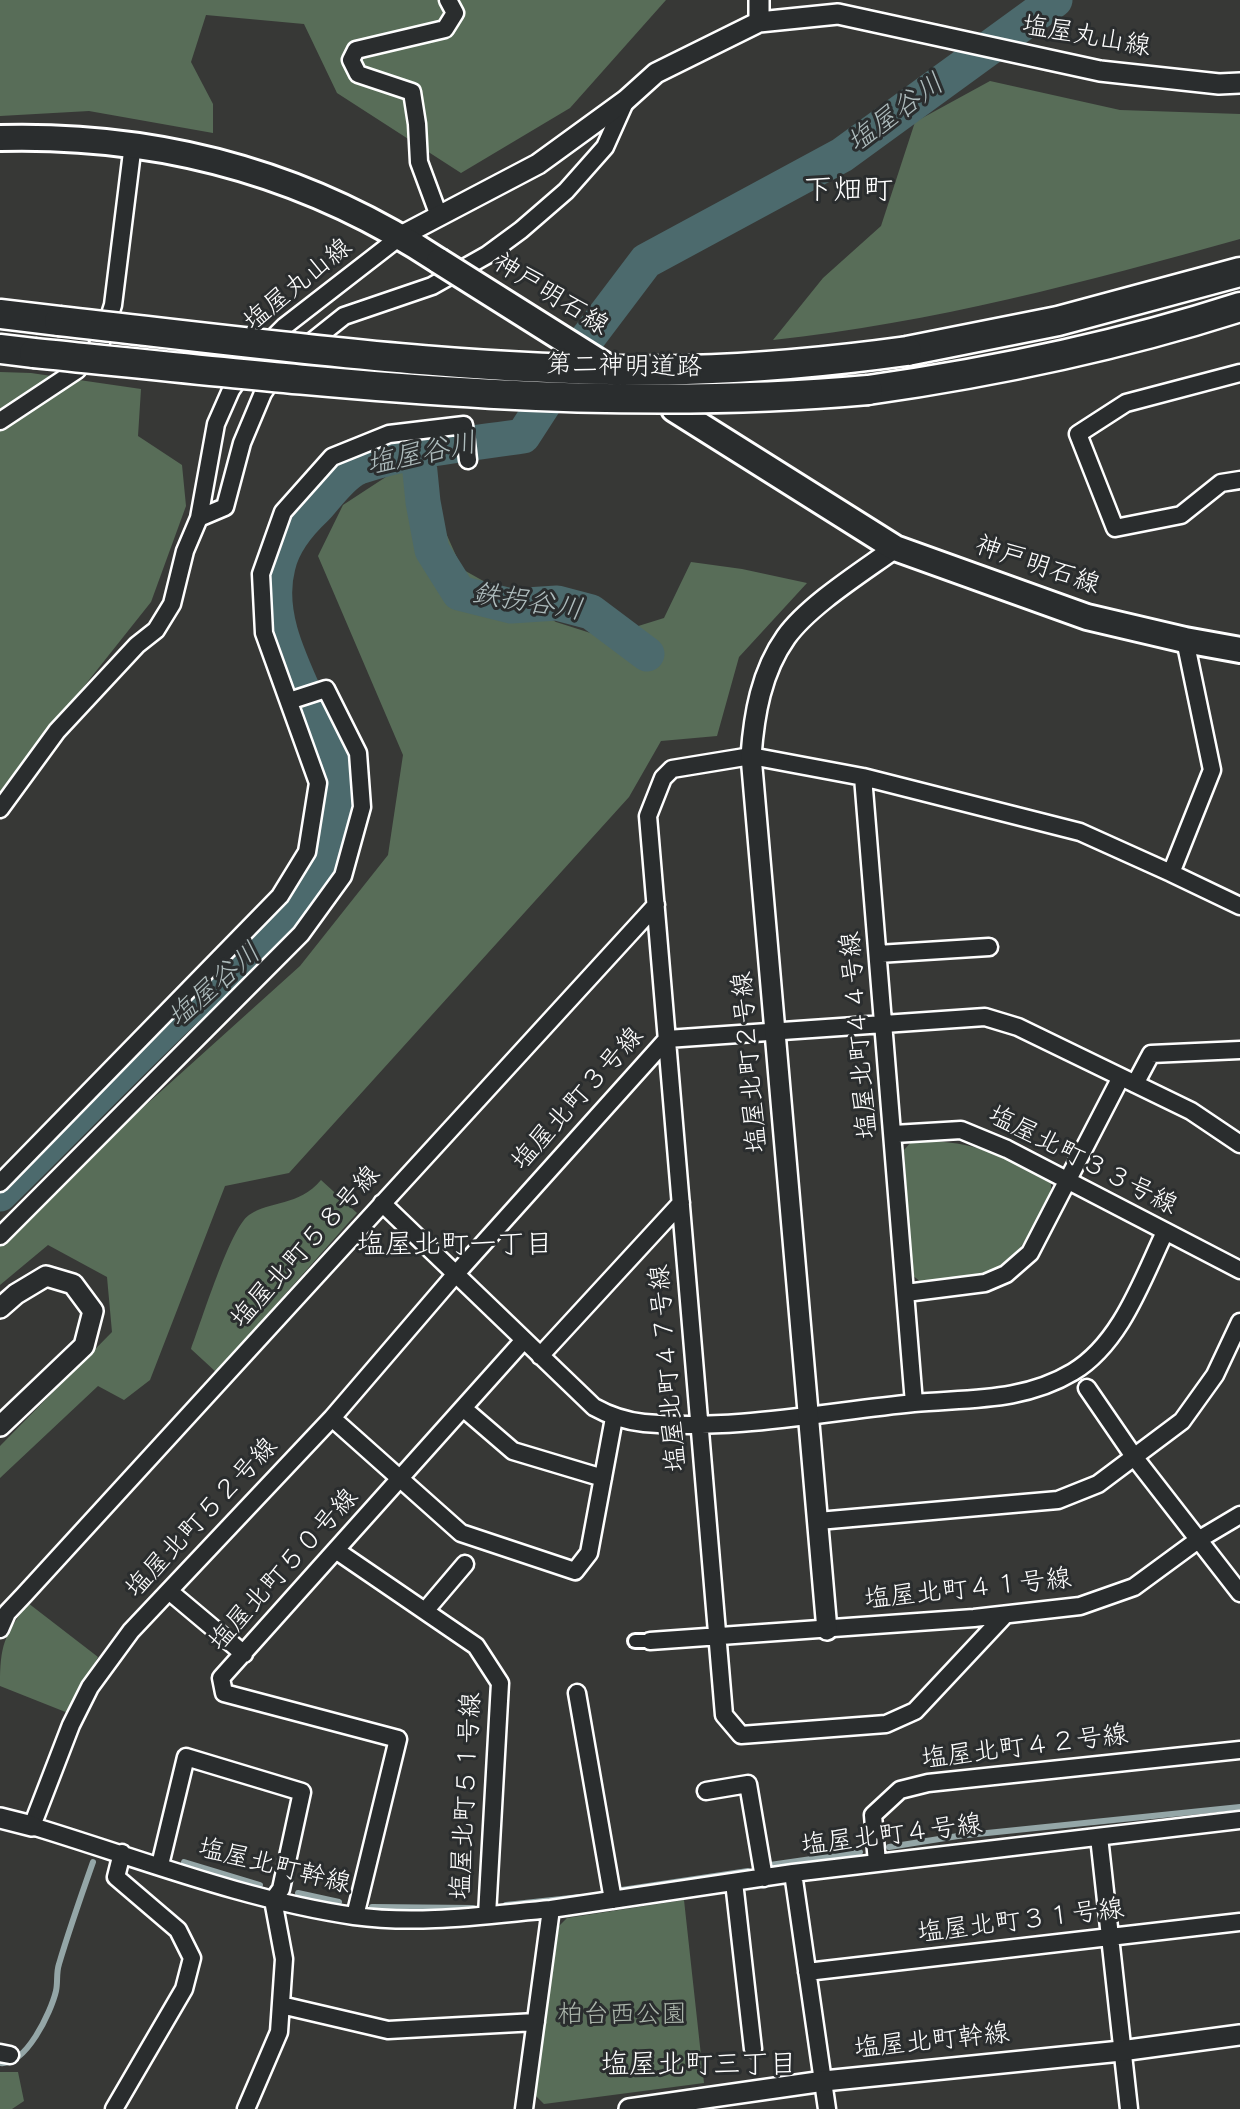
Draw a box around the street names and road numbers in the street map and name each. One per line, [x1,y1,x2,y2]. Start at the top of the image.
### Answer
street label: 塩屋丸山線 [1019,11,1153,65]
street label: 塩屋丸山線 [239,233,359,339]
street label: 神戸明石線 [487,248,613,344]
street label: 第二神明道路 [546,351,702,385]
street label: 神戸明石線 [970,531,1104,603]
street label: 塩屋北町４４号線 [836,930,886,1140]
street label: 塩屋北町２号線 [729,970,775,1154]
street label: 塩屋北町３号線 [507,1022,651,1178]
street label: 塩屋北町３３号線 [982,1101,1182,1223]
street label: 塩屋北町５８号線 [226,1160,388,1336]
street label: 塩屋北町４７号線 [645,1263,695,1473]
street label: 塩屋北町５２号線 [121,1432,285,1606]
street label: 塩屋北町５０号線 [204,1483,366,1659]
street label: 塩屋北町４１号線 [863,1565,1073,1617]
street label: 塩屋北町５１号線 [447,1691,489,1901]
street label: 塩屋北町４２号線 [920,1721,1130,1777]
street label: 塩屋北町４号線 [800,1810,984,1864]
street label: 塩屋北町幹線 [195,1834,353,1902]
street label: 塩屋北町３１号線 [916,1895,1126,1951]
street label: 塩屋北町幹線 [853,2019,1011,2067]

